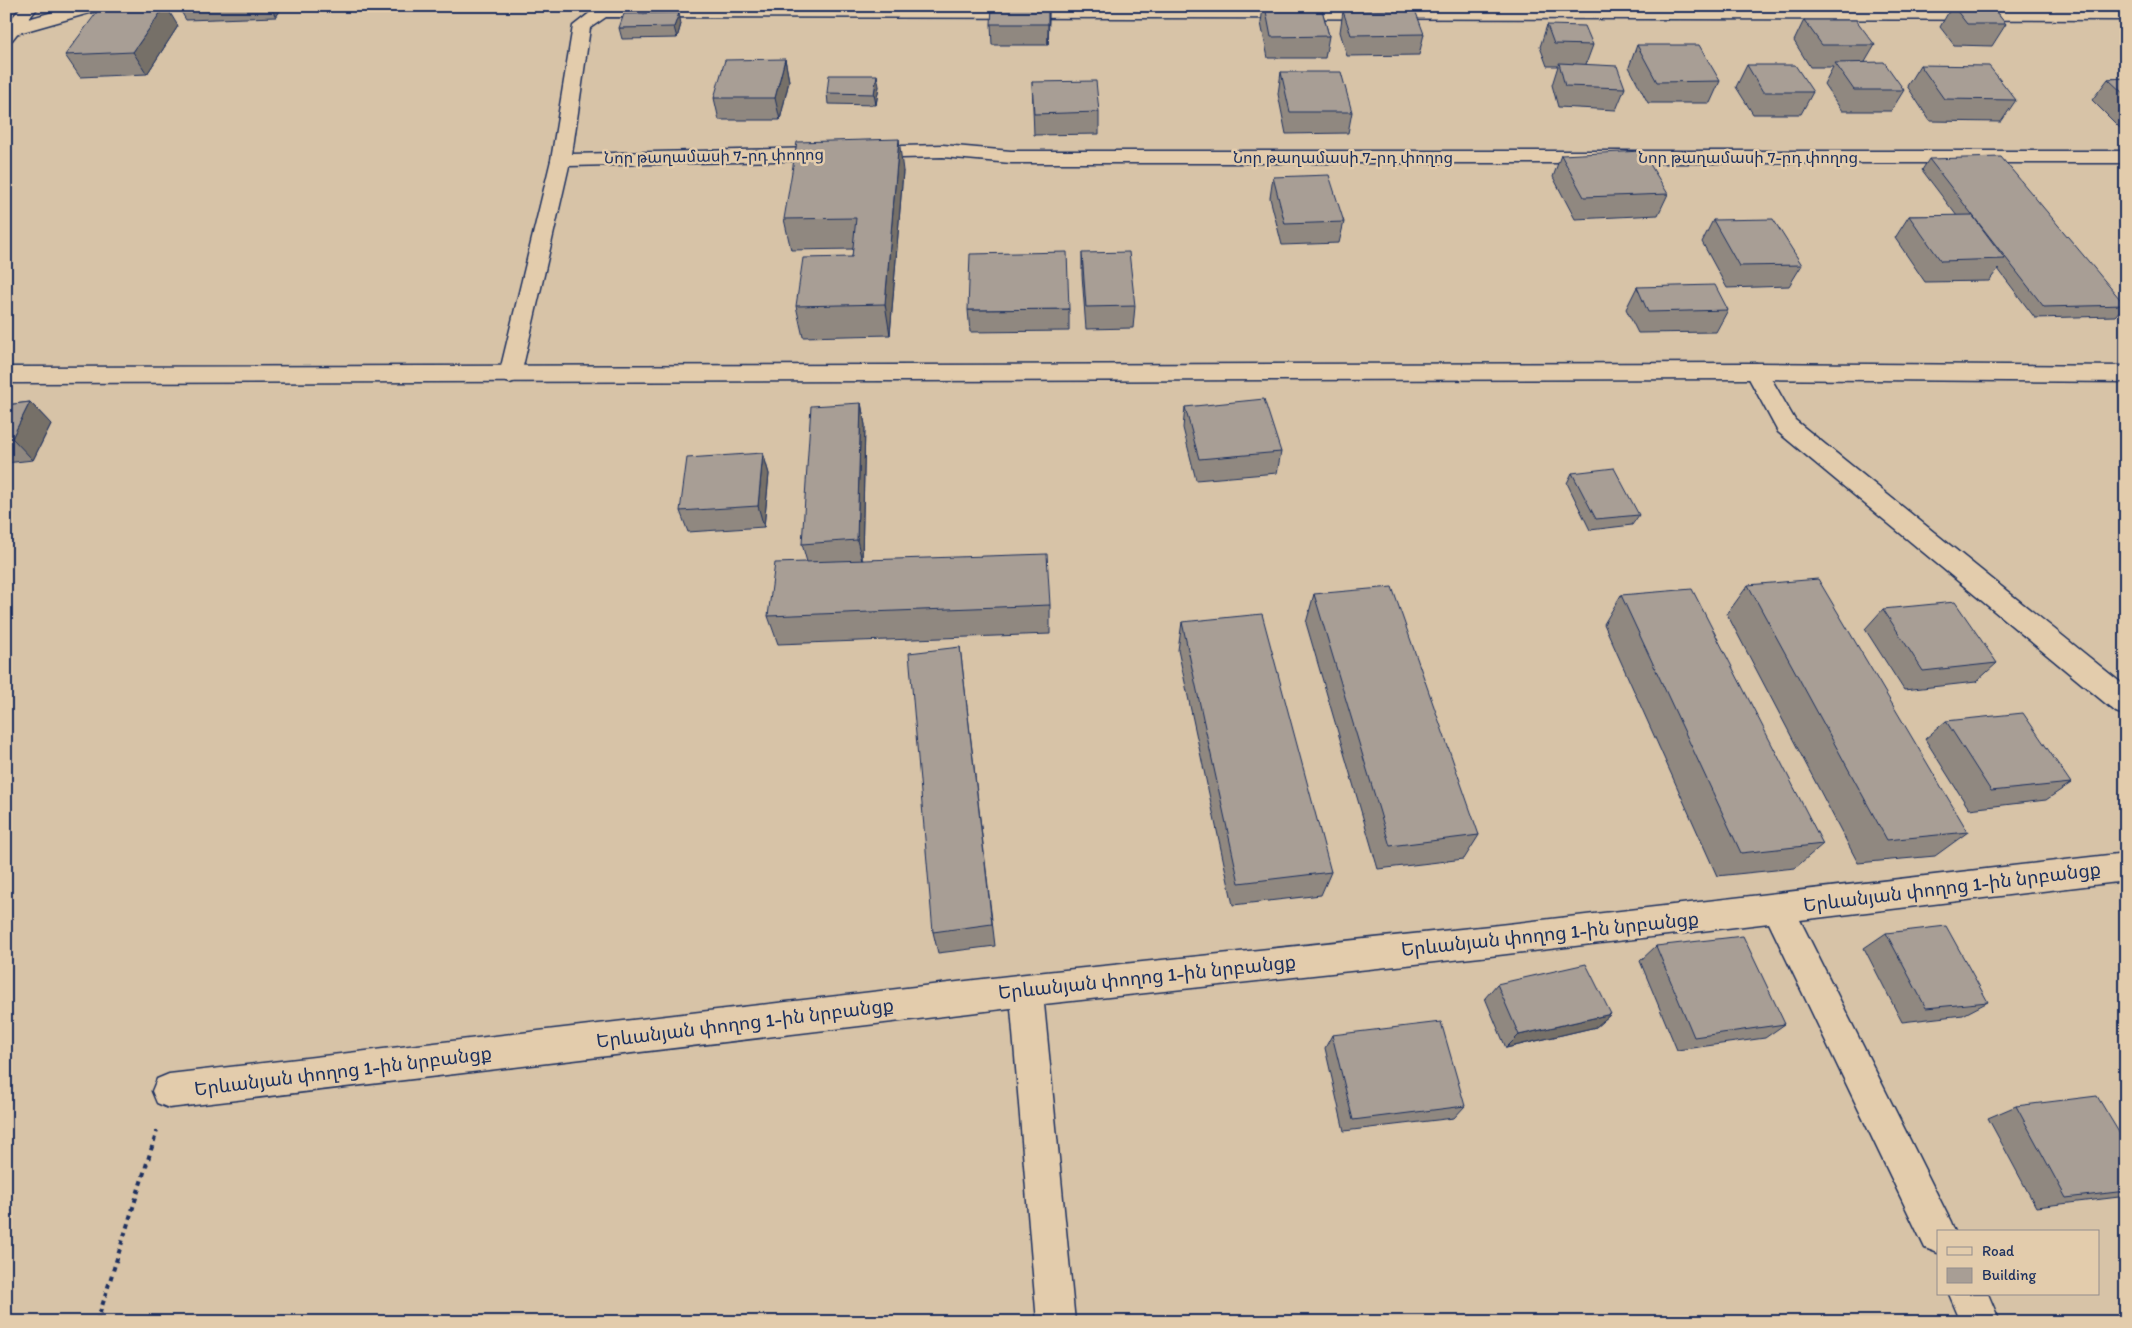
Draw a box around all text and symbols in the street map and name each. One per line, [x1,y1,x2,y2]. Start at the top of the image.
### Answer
street label: Նոր թաղամասի 7-րդ փողոց [604,145,824,167]
street label: Նոր թաղամասի 7-րդ փողոց [1233,148,1453,167]
street label: Նոր թաղամասի 7-րդ փողոց [1638,148,1858,167]
street label: Երևանյան փողոց 1-ին նրբանցք [1802,857,2102,917]
street label: Երևանյան փողոց 1-ին նրբանցք [1400,907,1700,961]
street label: Երևանյան փողոց 1-ին նրբանցք [997,950,1297,1004]
street label: Երևանյան փողոց 1-ին նրբանցք [595,993,895,1053]
street label: Երևանյան փողոց 1-ին նրբանցք [193,1041,493,1101]
legend [1937,1230,2100,1296]
text: Road [1982,1242,2015,1260]
text: Building [1982,1266,2036,1284]

